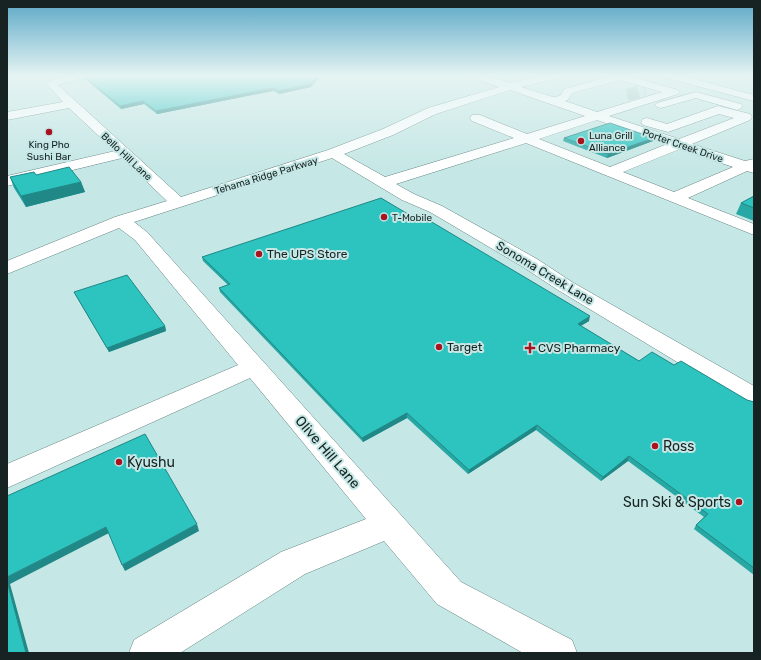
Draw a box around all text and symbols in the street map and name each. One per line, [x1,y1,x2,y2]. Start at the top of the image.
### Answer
marker: King Pho Sushi Bar [44,127,54,137]
street label: Porter Creek Drive [641,127,725,166]
street label: Bello Hill Lane [98,130,154,184]
place label: Luna Grill Alliance [589,130,632,154]
marker: Luna Grill Alliance [576,136,586,146]
place label: King Pho Sushi Bar [27,139,71,163]
street label: Tehama Ridge Parkway [213,154,320,197]
marker: T-Mobile [379,212,389,222]
place label: T-Mobile [392,212,432,224]
street label: Sonoma Creek Lane [494,238,596,308]
place label: The UPS Store [267,247,348,261]
marker: The UPS Store [254,249,264,259]
place label: Target [447,340,483,354]
place label: CVS Pharmacy [538,341,621,355]
marker: Target [434,342,444,352]
marker: CVS Pharmacy [525,343,535,353]
street label: Olive Hill Lane [291,413,364,492]
place label: Ross [663,438,694,455]
marker: Ross [650,441,660,451]
place label: Kyushu [127,454,175,471]
marker: Kyushu [114,457,124,467]
place label: Sun Ski & Sports [623,494,731,511]
marker: Sun Ski & Sports [734,497,744,507]

